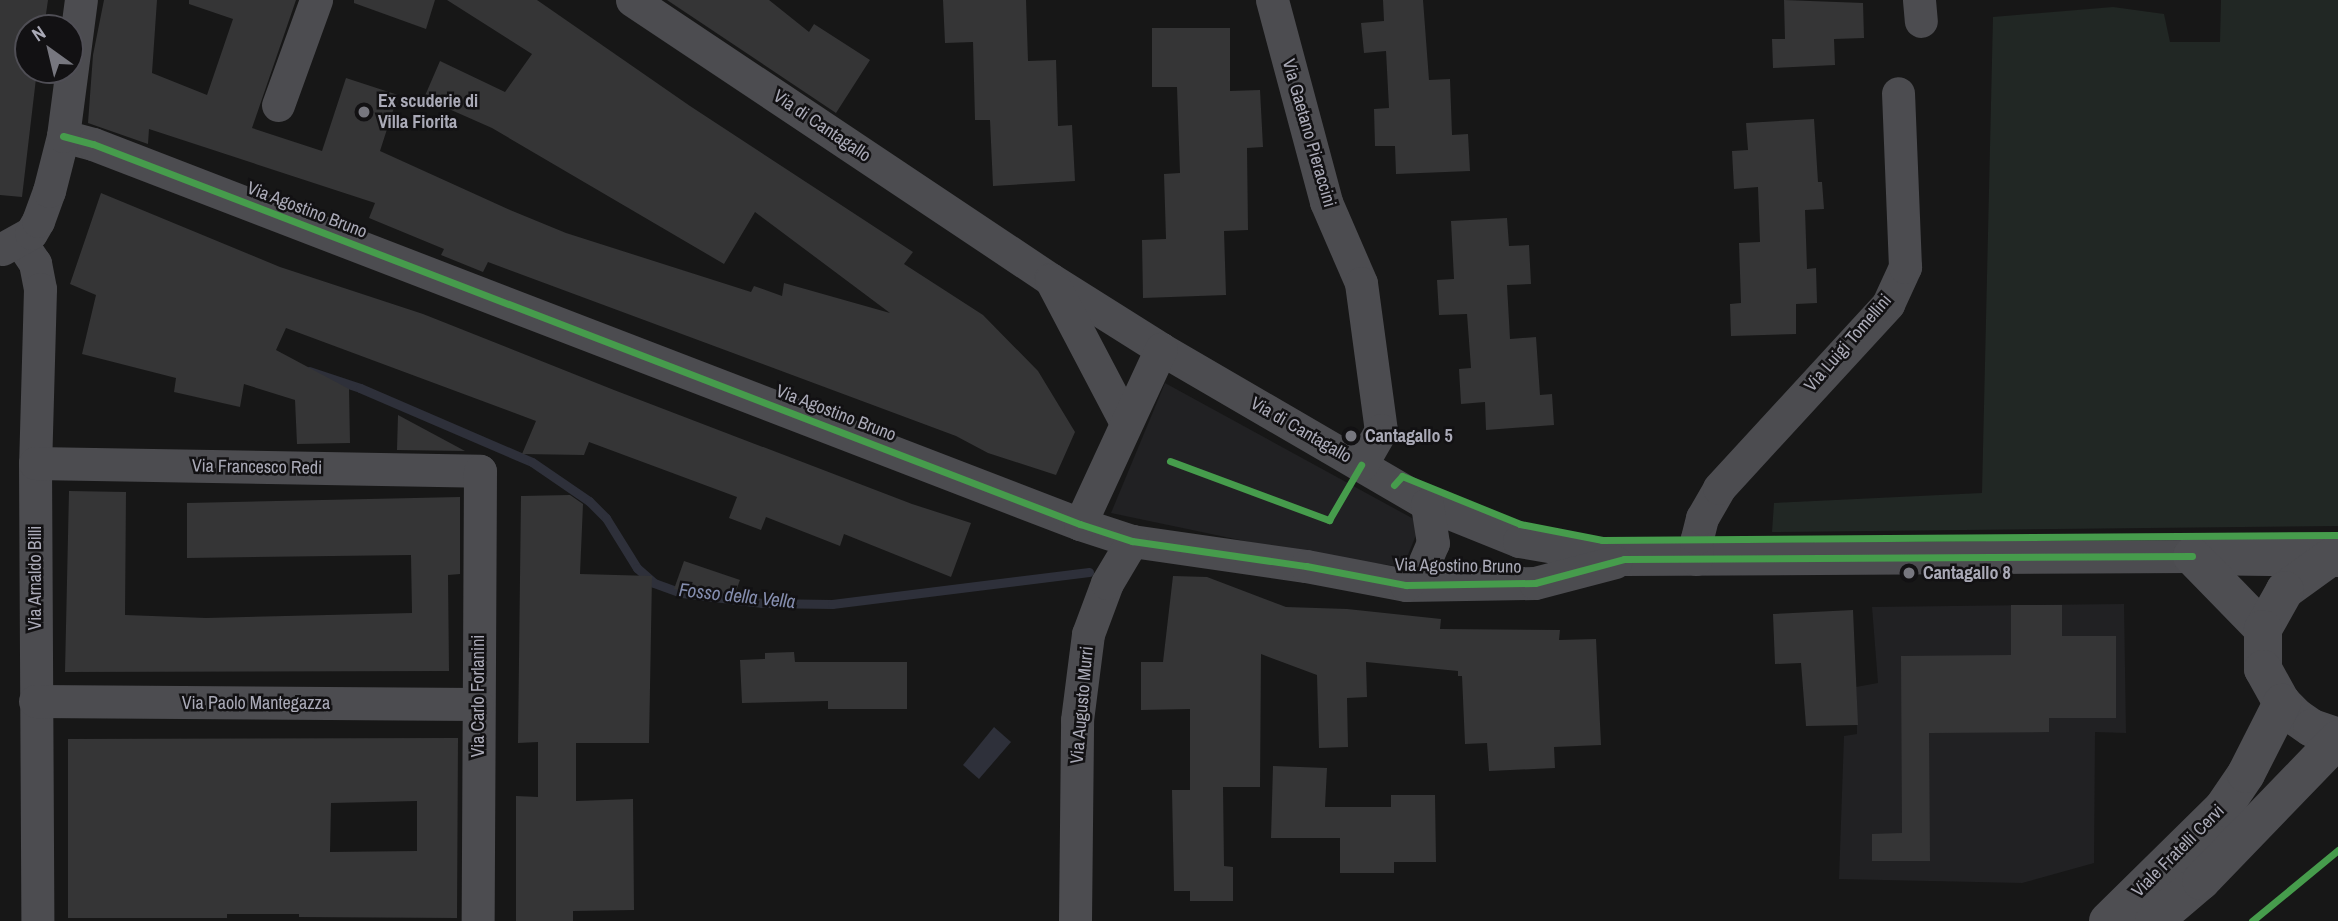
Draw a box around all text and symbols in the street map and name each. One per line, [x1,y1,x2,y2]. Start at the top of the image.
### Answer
north arrow [14,14,84,84]
text: N [26,19,50,47]
street label: Via Gaetano Pieraccini [1278,56,1340,210]
street label: Via di Cantagallo [769,85,875,167]
place label: Ex scuderie di Villa Fiorita [378,91,478,134]
marker: Ex scuderie di Villa Fiorita [356,104,372,120]
street label: Via Agostino Bruno [243,177,371,243]
street label: Via Luigi Tomellini [1800,290,1896,396]
street label: Via Agostino Bruno [772,380,900,446]
street label: Via di Cantagallo [1247,392,1355,468]
place label: Cantagallo 5 [1365,425,1453,447]
marker: Cantagallo 5 [1343,428,1359,444]
street label: Via Francesco Redi [192,455,322,479]
street label: Via Arnaldo Billi [24,525,46,631]
street label: Via Agostino Bruno [1394,554,1522,578]
place label: Cantagallo 8 [1923,562,2011,584]
marker: Cantagallo 8 [1901,565,1917,581]
water label: Fosso della Vella [678,579,796,613]
street label: Via Carlo Forlanini [467,635,489,757]
street label: Via Augusto Murri [1066,645,1098,765]
street label: Via Paolo Mantegazza [182,692,330,714]
street label: Viale Fratelli Cervi [2127,800,2229,902]

